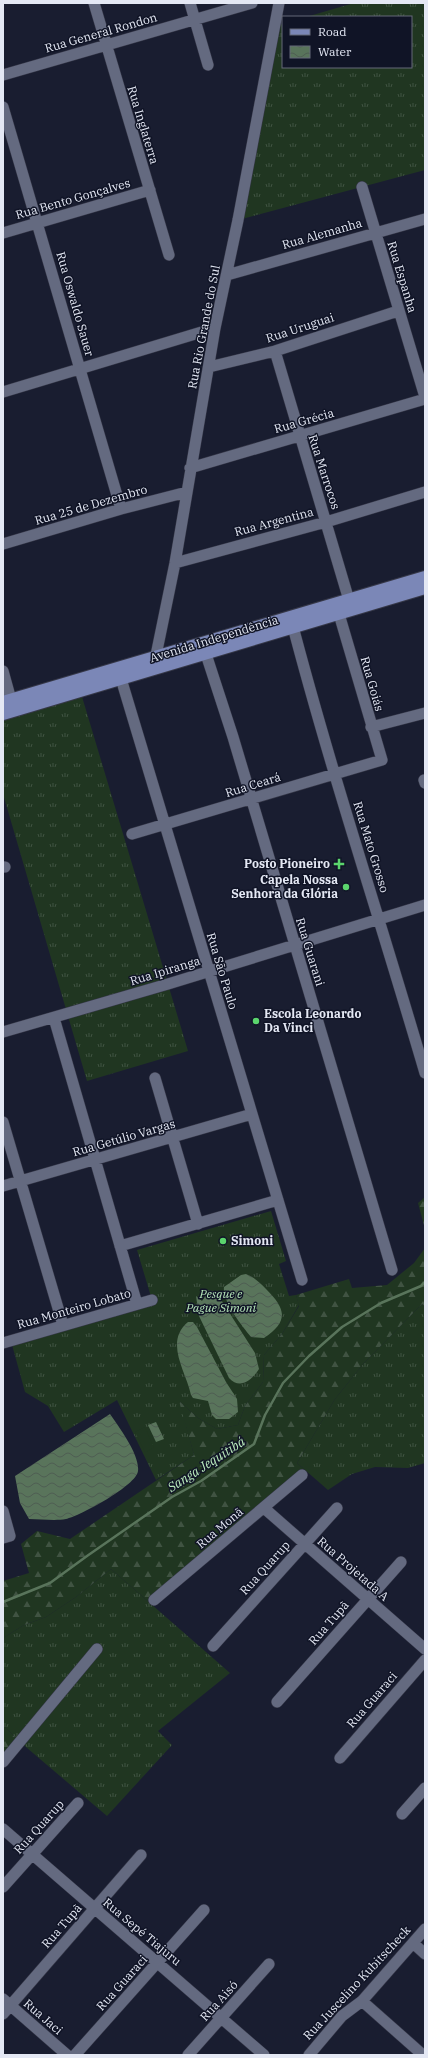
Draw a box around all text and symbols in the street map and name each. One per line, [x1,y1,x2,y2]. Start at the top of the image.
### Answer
street label: Rua General Rondon [43,9,159,56]
legend [282,16,412,68]
text: Road [318,24,347,39]
text: Water [318,44,352,59]
street label: Rua Inglaterra [124,84,163,166]
street label: Rua Bento Gonçalves [14,175,132,222]
street label: Rua Alemanha [280,215,364,252]
street label: Rua Espanha [384,239,421,315]
street label: Rua Oswaldo Sauer [53,250,98,359]
street label: Rua Rio Grande do Sul [184,263,223,390]
street label: Rua Uruguai [264,309,336,346]
street label: Rua Grécia [272,405,336,436]
street label: Rua Marrocos [305,432,344,511]
street label: Rua 25 de Dezembro [33,481,149,528]
street label: Rua Argentina [233,504,315,539]
street label: Avenida Independência [148,612,280,665]
street label: Rua Goiás [357,655,387,713]
street label: Rua Ceará [223,769,283,800]
street label: Rua Mato Grosso [350,799,393,894]
place label: Posto Pioneiro [244,856,330,871]
marker: Posto Pioneiro [333,858,345,870]
place label: Capela Nossa Senhora da Glória [231,872,338,901]
marker: Capela Nossa Senhora da Glória [341,882,351,892]
street label: Rua Guarani [293,916,328,988]
street label: Rua São Paulo [204,931,241,1011]
street label: Rua Ipiranga [128,953,202,988]
place label: Escola Leonardo Da Vinci [264,1006,361,1035]
marker: Escola Leonardo Da Vinci [251,1016,261,1026]
street label: Rua Getúlio Vargas [71,1116,177,1159]
place label: Simoni [231,1233,273,1248]
marker: Simoni [218,1236,228,1246]
street label: Rua Monteiro Lobato [15,1285,133,1332]
park label: Pesque e Pague Simoni [185,1286,257,1315]
water label: Sanga Jequitibá [163,1433,248,1496]
street label: Rua Monã [193,1504,246,1551]
street label: Rua Projetada A [314,1533,393,1604]
street label: Rua Quarup [236,1537,293,1598]
street label: Rua Tupã [305,1597,352,1648]
street label: Rua Guaraci [343,1668,400,1731]
street label: Rua Quarup [10,1796,67,1857]
street label: Rua Sepé Tiajuru [100,1895,185,1969]
street label: Rua Tupã [38,1900,85,1951]
street label: Rua Juscelino Kubitscheck [300,1922,413,2043]
street label: Rua Guaraci [93,1952,151,2013]
street label: Rua Aisó [197,1977,241,2024]
street label: Rua Jaci [21,1996,66,2038]

